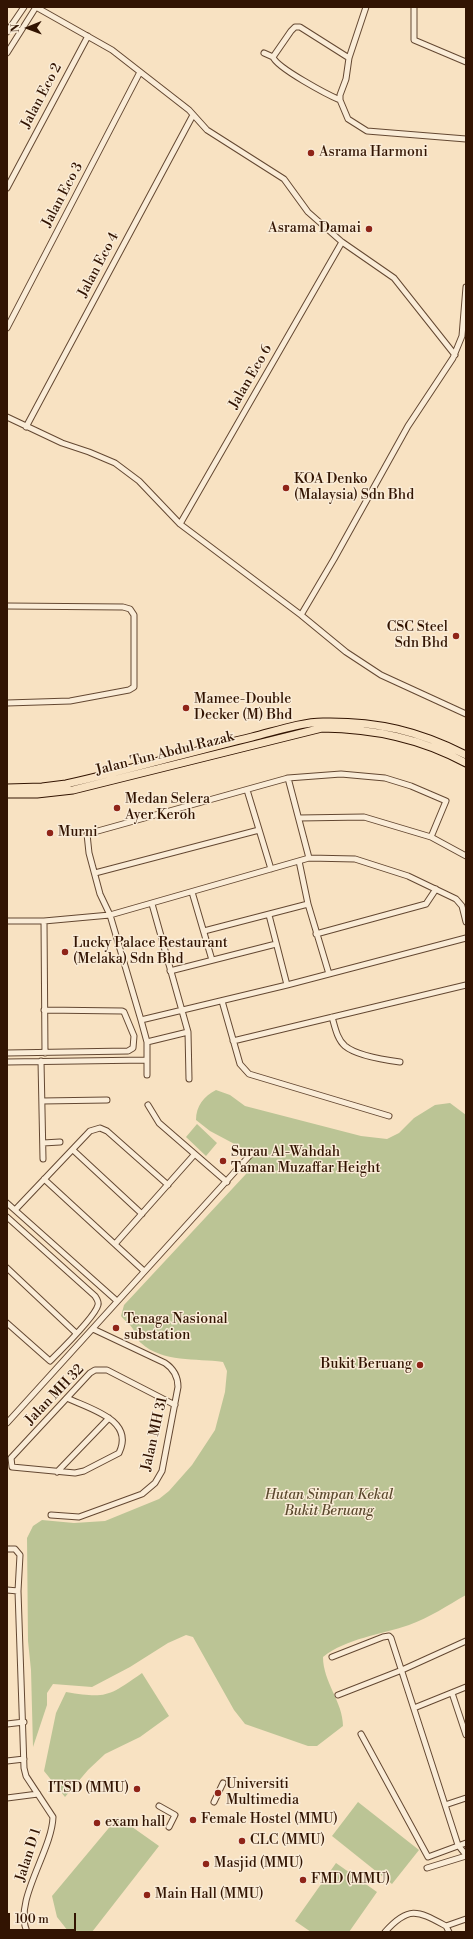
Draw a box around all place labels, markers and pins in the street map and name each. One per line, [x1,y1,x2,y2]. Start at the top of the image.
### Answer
place label: Asrama Harmoni [319,145,428,161]
marker: Asrama Harmoni [306,148,316,158]
place label: Asrama Damai [268,221,361,237]
marker: Asrama Damai [364,224,374,234]
place label: KOA Denko (Malaysia) Sdn Bhd [294,472,414,504]
marker: KOA Denko (Malaysia) Sdn Bhd [281,483,291,493]
place label: CSC Steel Sdn Bhd [387,620,448,652]
marker: CSC Steel Sdn Bhd [451,631,461,641]
place label: Mamee-Double Decker (M) Bhd [194,692,292,724]
marker: Mamee-Double Decker (M) Bhd [181,703,191,713]
place label: Medan Selera Ayer Keroh [125,792,210,824]
marker: Medan Selera Ayer Keroh [112,803,122,813]
place label: Murni [58,825,98,841]
marker: Murni [45,828,55,838]
place label: Lucky Palace Restaurant (Melaka) Sdn Bhd [73,936,228,968]
marker: Lucky Palace Restaurant (Melaka) Sdn Bhd [60,947,70,957]
place label: Surau Al-Wahdah Taman Muzaffar Height [231,1145,380,1178]
marker: Surau Al-Wahdah Taman Muzaffar Height [218,1156,228,1166]
place label: Tenaga Nasional substation [124,1312,228,1344]
marker: Tenaga Nasional substation [111,1323,121,1333]
place label: Bukit Beruang [321,1357,412,1373]
marker: Bukit Beruang [415,1360,425,1370]
place label: Universiti Multimedia [226,1777,299,1810]
place label: ITSD (MMU) [48,1781,129,1797]
marker: ITSD (MMU) [132,1784,142,1794]
marker: Universiti Multimedia [213,1788,223,1798]
place label: Female Hostel (MMU) [201,1812,338,1828]
place label: exam hall [105,1815,165,1831]
marker: Female Hostel (MMU) [188,1815,198,1825]
marker: exam hall [92,1818,102,1828]
place label: CLC (MMU) [250,1833,325,1849]
marker: CLC (MMU) [237,1836,247,1846]
place label: Masjid (MMU) [214,1856,303,1872]
marker: Masjid (MMU) [201,1859,211,1869]
place label: FMD (MMU) [311,1872,390,1888]
marker: FMD (MMU) [298,1875,308,1885]
place label: Main Hall (MMU) [155,1887,263,1903]
marker: Main Hall (MMU) [142,1890,152,1900]

